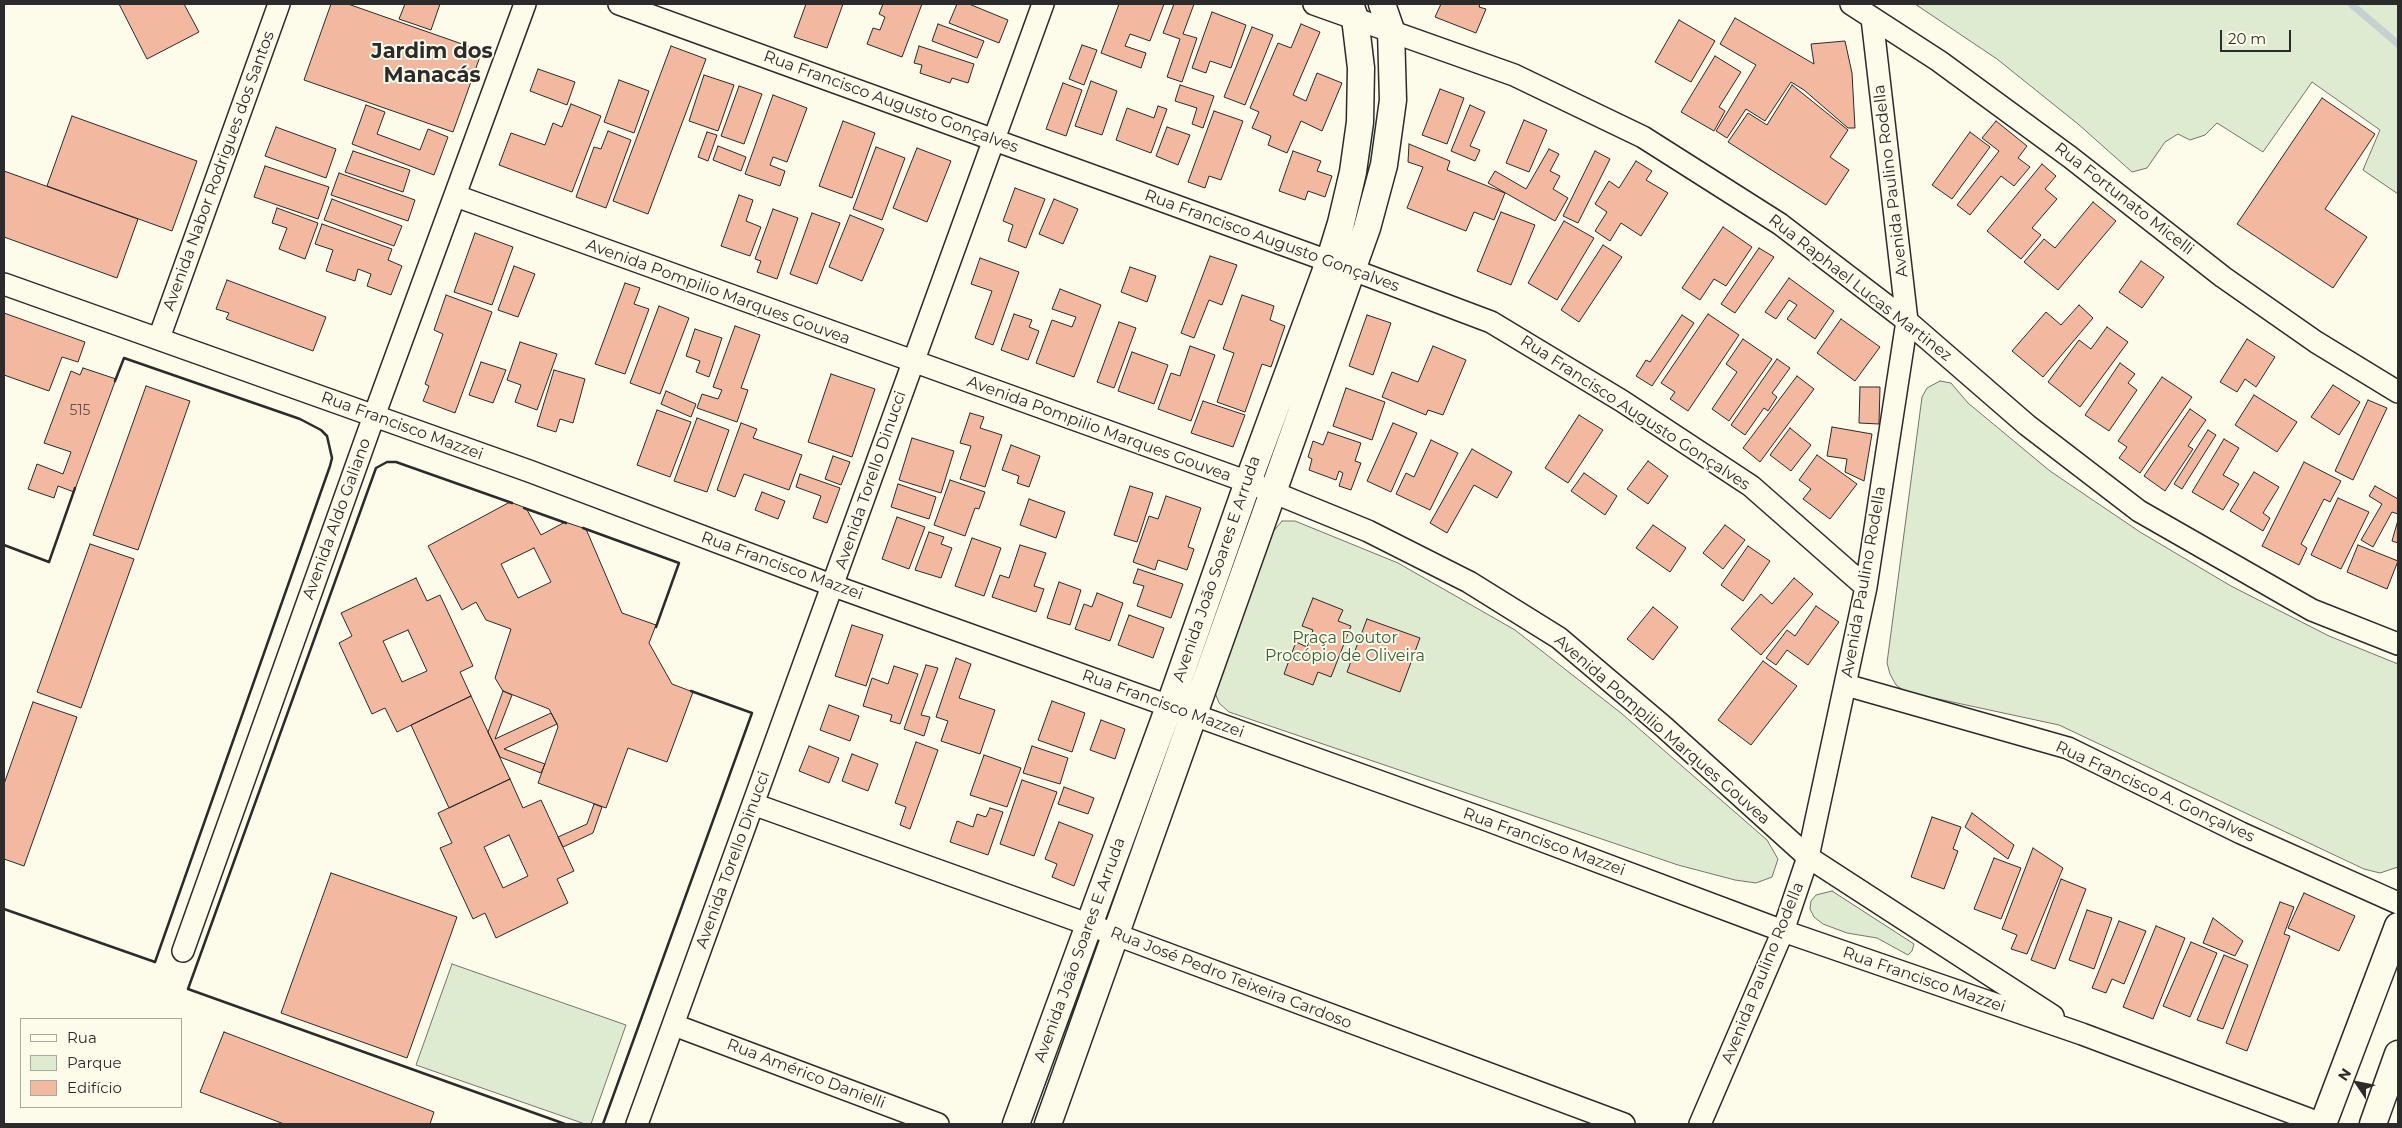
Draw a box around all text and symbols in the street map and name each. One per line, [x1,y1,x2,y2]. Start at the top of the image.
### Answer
scale bar [2222,20,2293,52]
street label: Avenida Nabor Rodrigues dos Santos [159,29,279,313]
text: 20 m [2228,29,2266,48]
district label: Jardim dos Manacás [371,39,493,89]
street label: Rua Francisco Augusto Gonçalves [761,47,1021,157]
street label: Avenida Paulino Rodella [1870,84,1912,278]
street label: Rua Fortunato Micelli [2051,139,2197,259]
street label: Rua Francisco Augusto Gonçalves [1142,186,1402,296]
street label: Rua Raphael Lucas Martinez [1764,210,1956,366]
street label: Avenida Pompilio Marques Gouvea [583,235,853,349]
street label: Rua Francisco Augusto Gonçalves [1517,331,1753,495]
street label: Avenida Pompilio Marques Gouvea [964,372,1234,486]
street label: Rua Francisco Mazzei [318,388,486,464]
street label: Avenida Torello Dinucci [831,388,911,572]
house number: 515 [70,403,90,419]
street label: Avenida Aldo Galiano [299,436,375,602]
street label: Avenida João Soares E Arruda [1169,454,1265,684]
street label: Avenida Paulino Rodella [1838,485,1890,679]
street label: Rua Francisco Mazzei [698,528,866,604]
park label: Praça Doutor Procópio de Oliveira [1265,628,1425,666]
street label: Avenida Pompilio Marques Gouvea [1550,631,1774,829]
street label: Rua Francisco Mazzei [1079,666,1247,742]
street label: Rua Francisco A. Gonçalves [2052,737,2258,847]
street label: Avenida Torello Dinucci [692,769,774,951]
street label: Rua Francisco Mazzei [1460,804,1628,880]
street label: Avenida João Soares E Arruda [1030,835,1130,1065]
street label: Avenida Paulino Rodella [1718,879,1808,1067]
street label: Rua José Pedro Teixeira Cardoso [1107,923,1355,1033]
street label: Rua Francisco Mazzei [1840,943,2008,1017]
legend [20,1018,182,1108]
text: Rua [67,1028,97,1047]
street label: Rua Américo Danielli [724,1035,888,1113]
text: Parque [67,1053,122,1072]
north arrow [2332,1058,2382,1108]
text: N [2334,1065,2355,1084]
text: Edifício [67,1078,122,1097]

